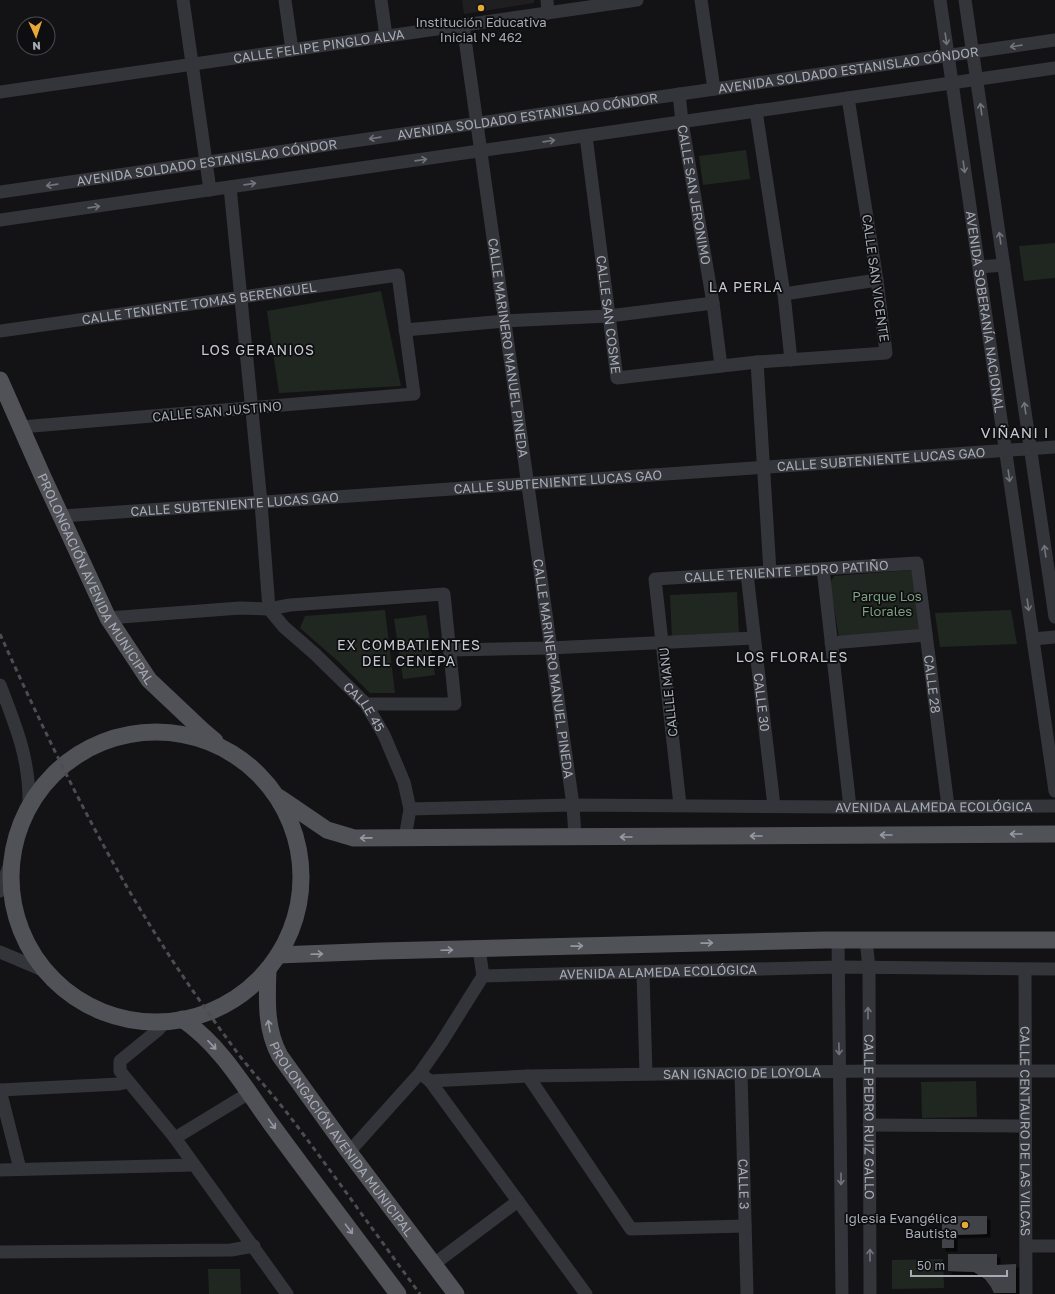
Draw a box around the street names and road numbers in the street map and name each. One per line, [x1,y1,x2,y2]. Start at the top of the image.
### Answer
street label: CALLE FELIPE PINGLO ALVA [232,26,406,66]
street label: AVENIDA SOLDADO ESTANISLAO CÓNDOR [717,43,980,96]
street label: AVENIDA SOLDADO ESTANISLAO CÓNDOR [396,89,659,143]
street label: CALLE SAN JERONIMO [675,124,714,266]
street label: AVENIDA SOLDADO ESTANISLAO CÓNDOR [75,135,338,189]
street label: AVENIDA SOBERANÍA NACIONAL [963,210,1008,414]
street label: CALLE SAN VICENTE [859,213,893,343]
street label: CALLE MARINERO MANUEL PINEDA [485,237,532,459]
street label: CALLE SAN COSME [593,254,624,375]
street label: CALLE TENIENTE TOMAS BERENGUEL [81,279,318,327]
street label: CALLE SAN JUSTINO [152,397,282,425]
street label: CALLE SUBTENIENTE LUCAS GAO [776,444,986,474]
street label: CALLE SUBTENIENTE LUCAS GAO [453,466,663,497]
street label: PROLONGACIÓN AVENIDA MUNICIPAL [34,471,158,688]
street label: CALLE SUBTENIENTE LUCAS GAO [130,489,339,519]
street label: CALLE TENIENTE PEDRO PATIÑO [684,557,889,585]
street label: CALLE MARINERO MANUEL PINEDA [530,558,577,780]
street label: CALLLE MANU [655,646,681,738]
street label: CALLE 28 [921,654,944,714]
street label: CALLE 30 [751,672,773,732]
street label: CALLE 45 [340,678,388,734]
street label: AVENIDA ALAMEDA ECOLÓGICA [835,798,1033,815]
street label: AVENIDA ALAMEDA ECOLÓGICA [559,961,757,982]
street label: CALLE CENTAURO DE LAS VILCAS [1017,1026,1034,1236]
street label: CALLE PEDRO RUIZ GALLO [861,1034,878,1200]
street label: PROLONGACIÓN AVENIDA MUNICIPAL [266,1039,418,1240]
street label: SAN IGNACIO DE LOYOLA [663,1064,821,1082]
street label: CALLE 3 [735,1158,753,1210]

